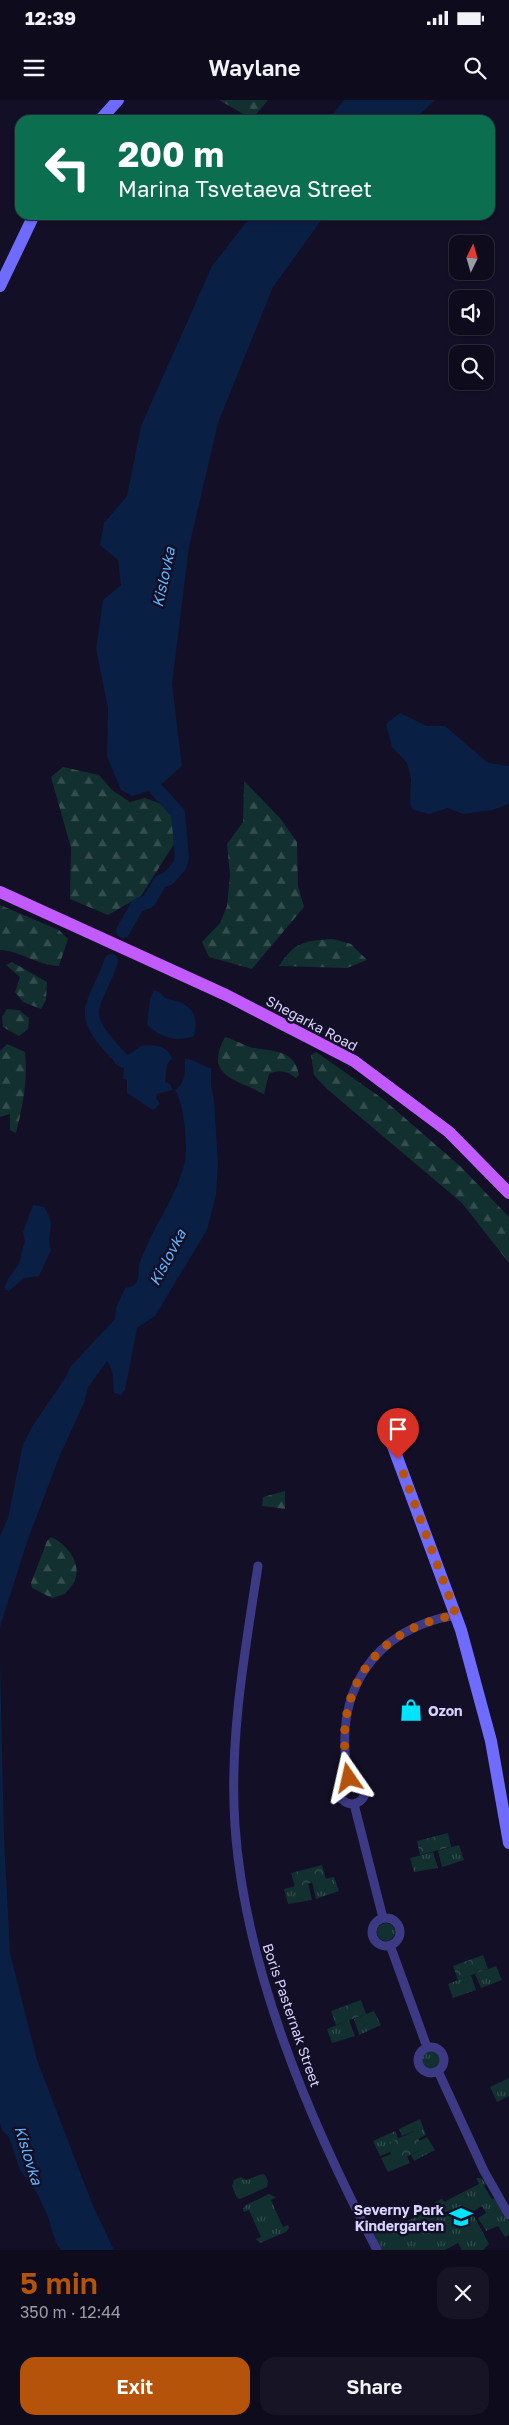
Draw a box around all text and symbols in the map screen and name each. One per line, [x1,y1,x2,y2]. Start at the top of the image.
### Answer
text: 12:39 [25,6,76,29]
icon: menu [20,54,48,82]
text: Waylane [209,54,300,81]
icon: search [461,54,489,82]
text: 200 m [118,133,224,175]
icon: left [35,135,100,200]
text: Marina Tsvetaeva Street [118,175,372,202]
north arrow [449,235,494,280]
map controls [449,235,494,390]
button: sound [449,290,494,335]
button: search [449,345,494,390]
water label: Kislovka [148,545,178,609]
street label: Shegarka Road [263,992,361,1054]
water label: Kislovka [145,1225,189,1288]
pin [377,1408,419,1459]
icon: arrive [384,1415,412,1443]
shop icon: Ozon [398,1697,424,1723]
place label: Ozon [428,1702,463,1719]
position arrow [322,1751,374,1803]
street label: Boris Pasternak Street [259,1941,325,2089]
water label: Kislovka [11,2123,47,2187]
place label: Severny Park Kindergarten [354,2201,444,2234]
school or university icon: Severny Park Kindergarten [448,2204,474,2230]
text: 5 min [20,2265,98,2301]
button: close [437,2267,489,2319]
text: 350 m · 12:44 [20,2302,121,2322]
button: Exit [20,2357,250,2415]
button: Share [260,2357,489,2415]

